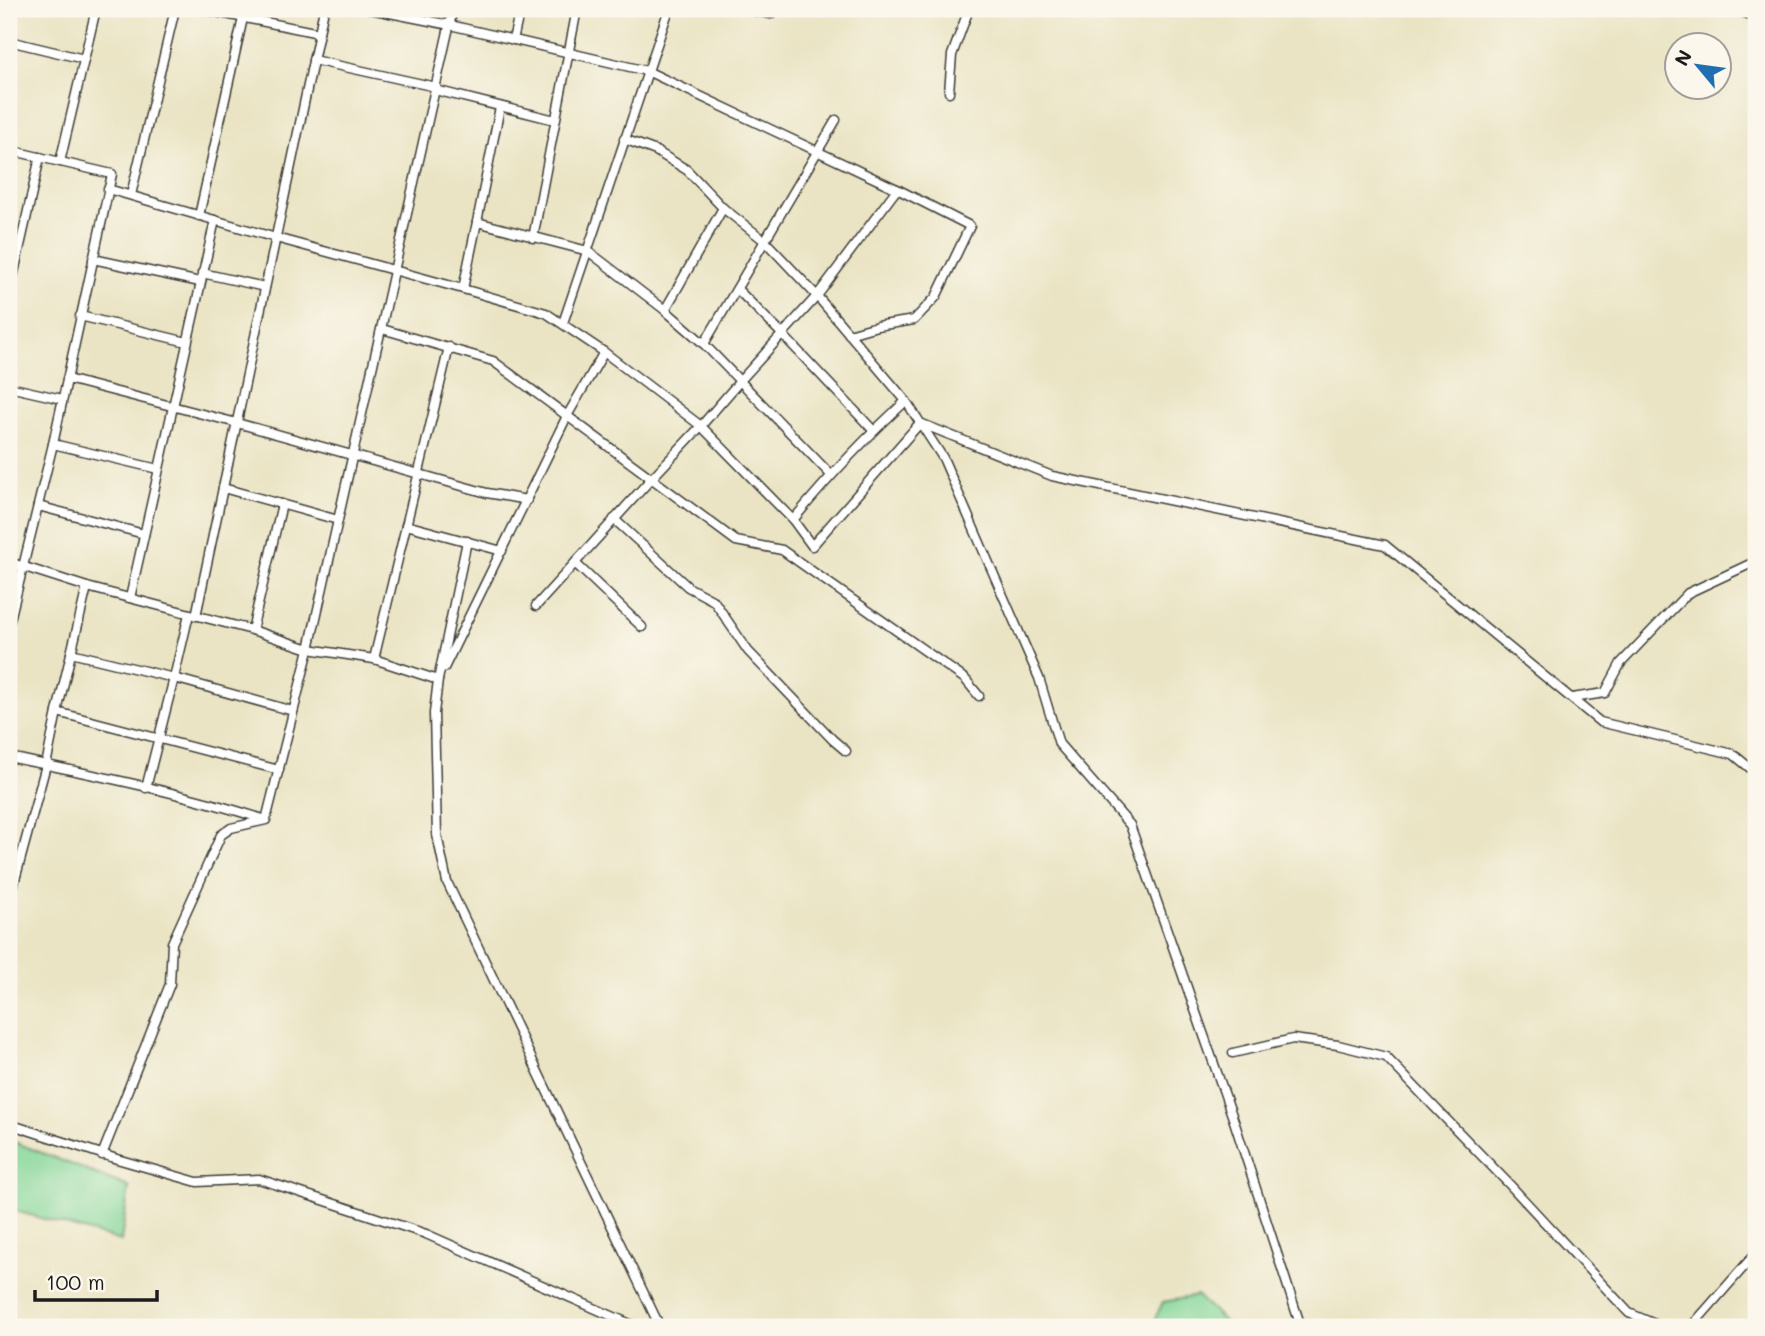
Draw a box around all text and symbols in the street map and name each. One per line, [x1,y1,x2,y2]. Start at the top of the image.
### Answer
north arrow [1664,32,1734,102]
text: N [1668,45,1697,70]
scale bar [35,1259,158,1303]
text: 100 m [46,1268,105,1295]

